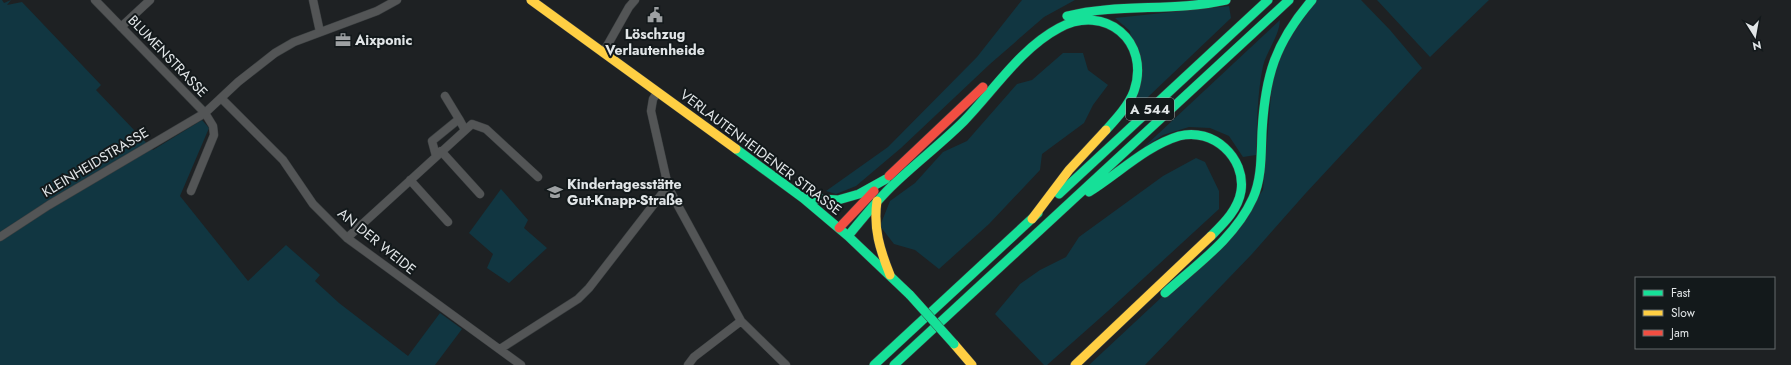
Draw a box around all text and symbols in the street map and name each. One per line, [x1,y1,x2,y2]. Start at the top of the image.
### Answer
public building icon: Löschzug Verlautenheide [646,6,664,24]
street label: BLUMENSTRASSE [124,11,212,101]
north arrow [1735,16,1775,56]
place label: Löschzug Verlautenheide [604,24,705,60]
place label: Aixponic [354,30,412,50]
office icon: Aixponic [334,31,352,49]
text: N [1751,37,1763,55]
street label: VERLAUTENHEIDENER STRASSE [676,84,846,220]
road number: A 544 [1126,98,1174,120]
street label: KLEINHEIDSTRASSE [38,122,152,202]
place label: Kindertagesstätte Gut-Knapp-Straße [567,174,683,210]
school or university icon: Kindertagesstätte Gut-Knapp-Straße [546,183,564,201]
street label: AN DER WEIDE [333,203,421,279]
legend [1635,277,1775,349]
text: Fast [1671,284,1690,302]
text: Slow [1671,304,1696,322]
text: Jam [1669,324,1689,342]

